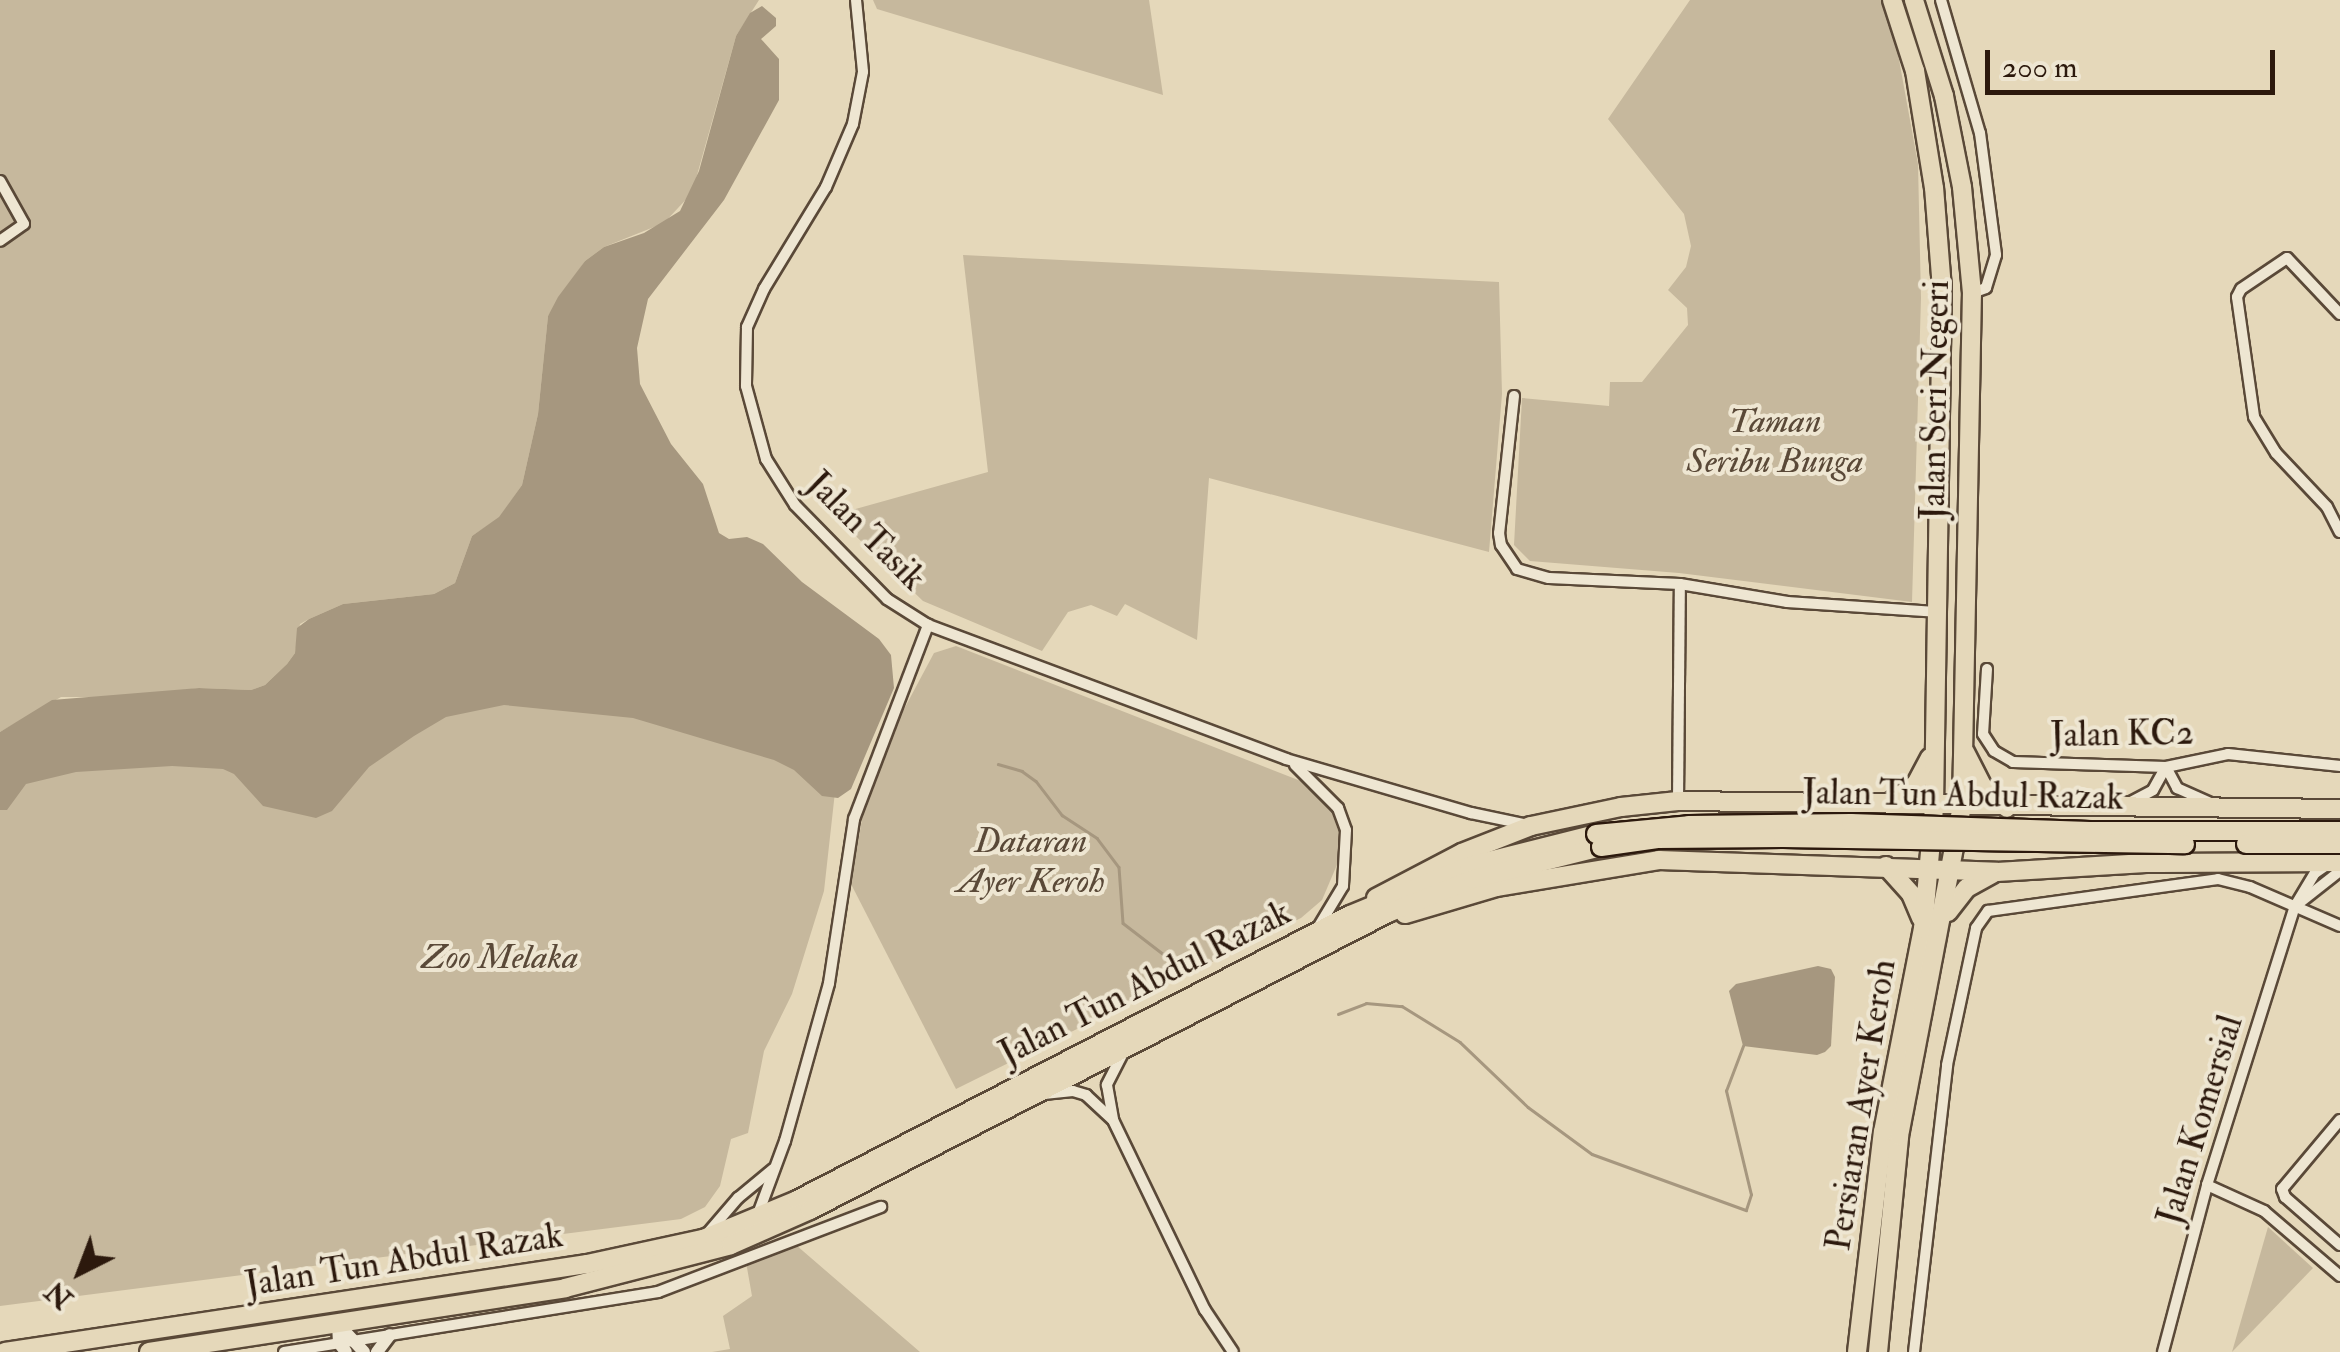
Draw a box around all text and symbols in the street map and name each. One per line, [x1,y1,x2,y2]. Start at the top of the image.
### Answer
scale bar [1990,30,2280,92]
text: 200 m [2002,49,2078,86]
street label: Jalan Seri Negeri [1912,280,1958,520]
park label: Taman Seribu Bunga [1687,400,1863,482]
street label: Jalan Tasik [798,463,934,599]
street label: Jalan KC2 [2050,712,2194,756]
street label: Jalan Tun Abdul Razak [1802,771,2124,819]
park label: Dataran Ayer Keroh [957,820,1105,902]
street label: Jalan Tun Abdul Razak [992,891,1298,1075]
park label: Zoo Melaka [422,936,578,978]
street label: Persiaran Ayer Keroh [1817,957,1905,1253]
street label: Jalan Komersial [2148,1010,2252,1230]
street label: Jalan Tun Abdul Razak [242,1214,566,1306]
north arrow [30,1222,130,1322]
text: N [39,1273,81,1316]

